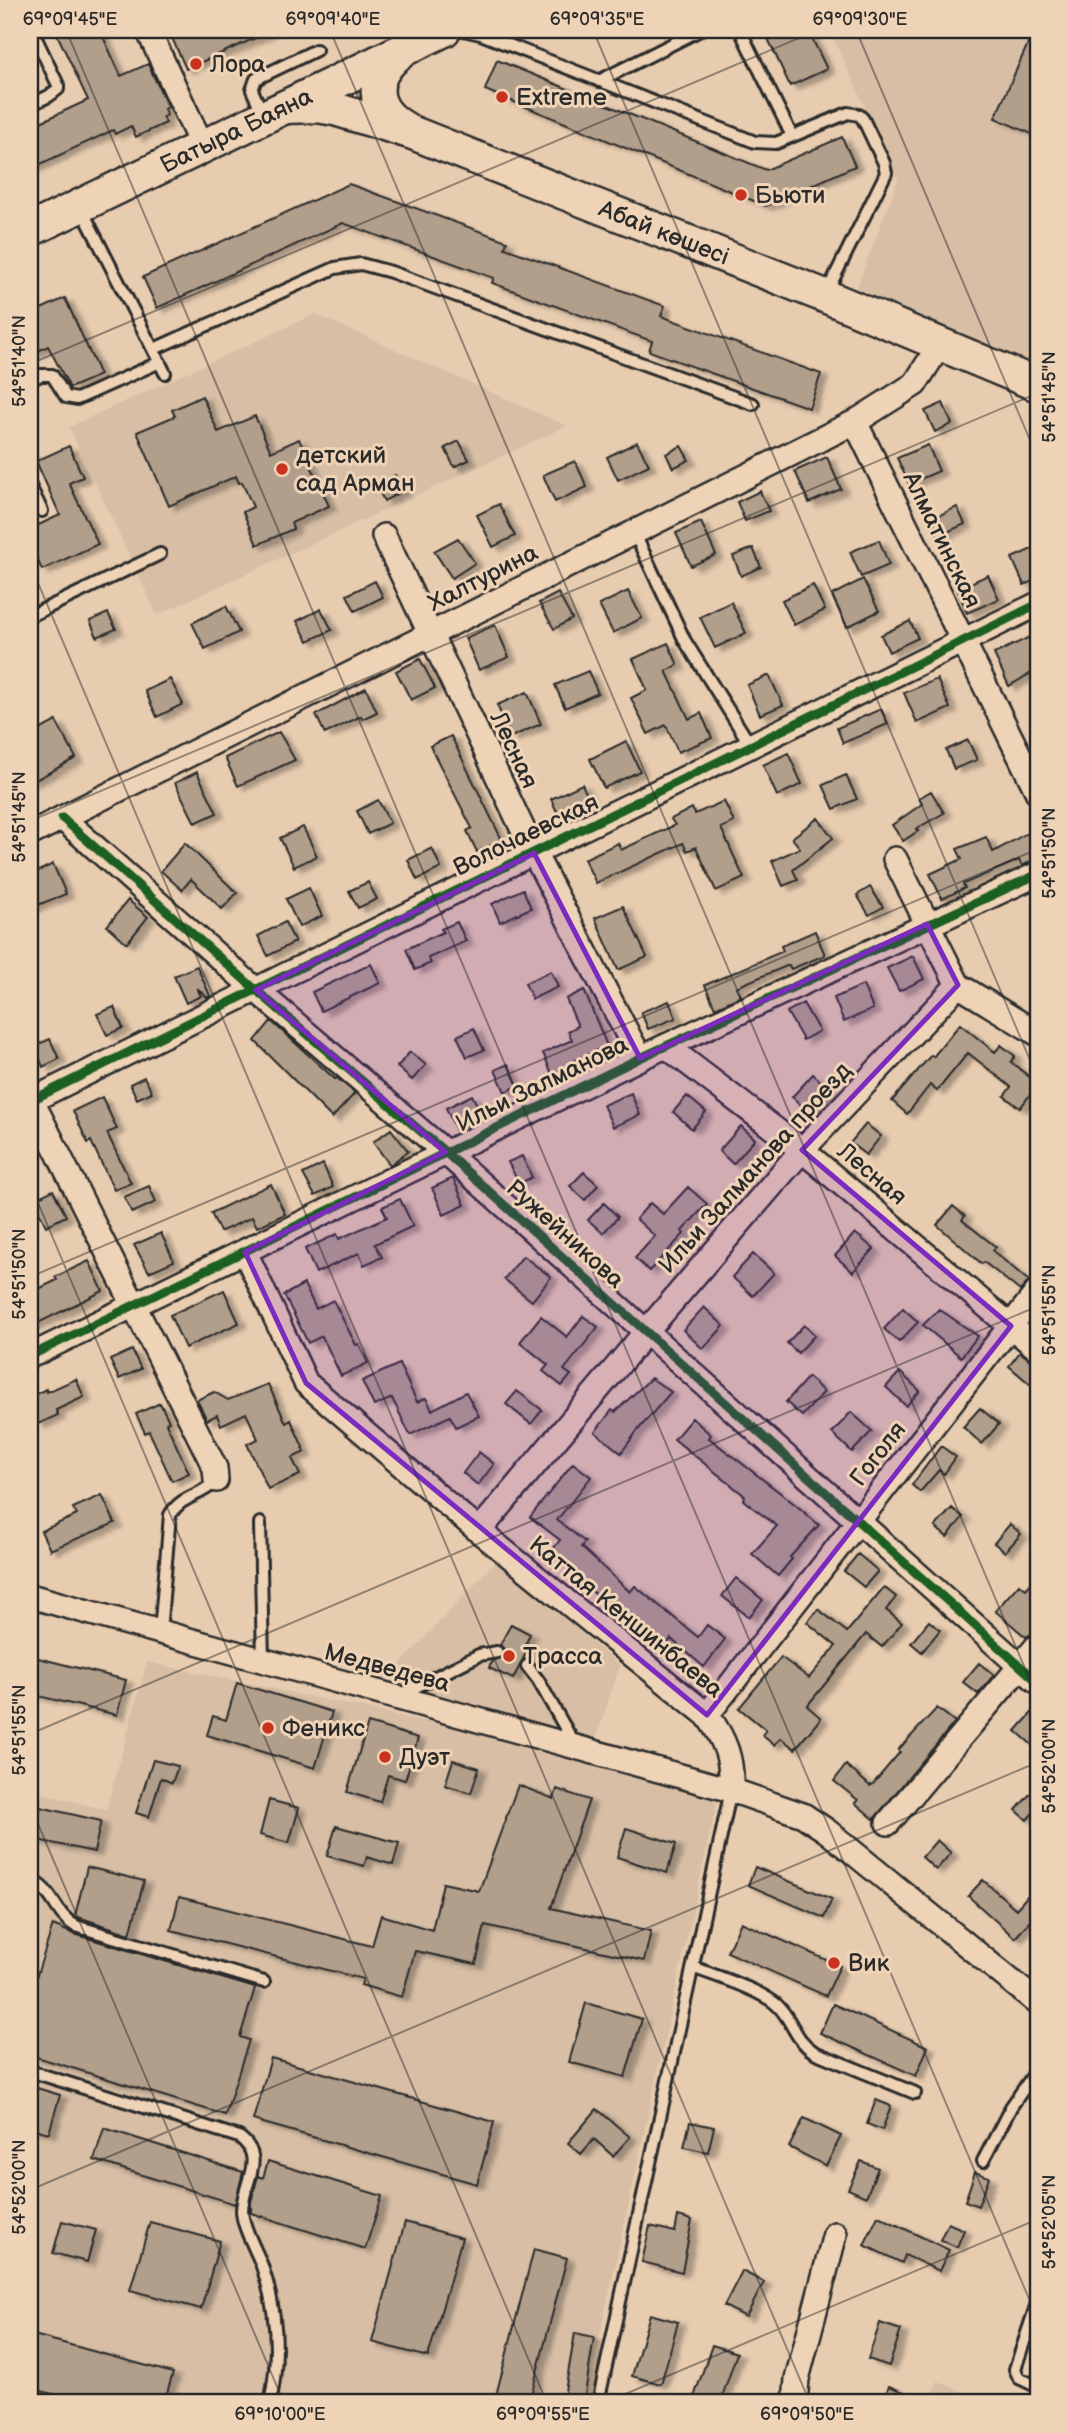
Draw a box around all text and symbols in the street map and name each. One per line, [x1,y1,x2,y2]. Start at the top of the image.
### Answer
text: 69°09'45"E [23,9,117,30]
text: 69°09'40"E [286,9,381,30]
text: 69°09'35"E [550,9,644,30]
text: 69°09'30"E [813,9,908,30]
place label: Лора [209,50,266,79]
marker: Лора [188,56,204,72]
street label: Батыра Баяна [155,81,317,179]
place label: Extreme [516,83,607,112]
marker: Extreme [494,89,510,105]
place label: Бьюти [755,181,825,210]
marker: Бьюти [733,187,749,203]
street label: Абай көшесі [594,193,733,271]
text: 54°51'40"N [9,315,30,407]
text: 54°51'45"N [1039,351,1060,443]
place label: детский сад Арман [296,441,415,498]
marker: детский сад Арман [274,461,290,477]
street label: Алматинская [896,466,987,613]
street label: Халтурина [423,538,543,618]
street label: Лесная [483,706,544,793]
text: 54°51'45"N [9,771,30,863]
street label: Волочаевская [449,787,603,883]
text: 54°51'50"N [1039,807,1060,899]
street label: Ильи Залманова [451,1030,633,1138]
street label: Ильи Залманова проезд [653,1056,858,1279]
street label: Лесная [831,1136,913,1211]
street label: Ружейникова [500,1174,630,1294]
text: 54°51'50"N [9,1228,30,1320]
text: 54°51'55"N [1039,1264,1060,1356]
street label: Гоголя [844,1416,912,1492]
street label: Каттая Кеншинбаева [523,1530,729,1704]
street label: Медведева [321,1637,453,1699]
place label: Трасса [523,1642,602,1671]
marker: Трасса [501,1648,517,1664]
text: 54°51'55"N [9,1684,30,1776]
place label: Феникс [282,1714,365,1743]
text: 54°52'00"N [1039,1718,1060,1814]
marker: Феникс [260,1720,276,1736]
place label: Дуэт [399,1743,450,1772]
marker: Дуэт [377,1749,393,1765]
place label: Вик [848,1949,890,1978]
marker: Вик [826,1955,842,1971]
text: 54°52'00"N [9,2139,30,2235]
text: 54°52'05"N [1039,2175,1060,2270]
text: 69°10'00"E [234,2404,326,2425]
text: 69°09'55"E [496,2404,590,2425]
text: 69°09'50"E [760,2404,854,2425]

